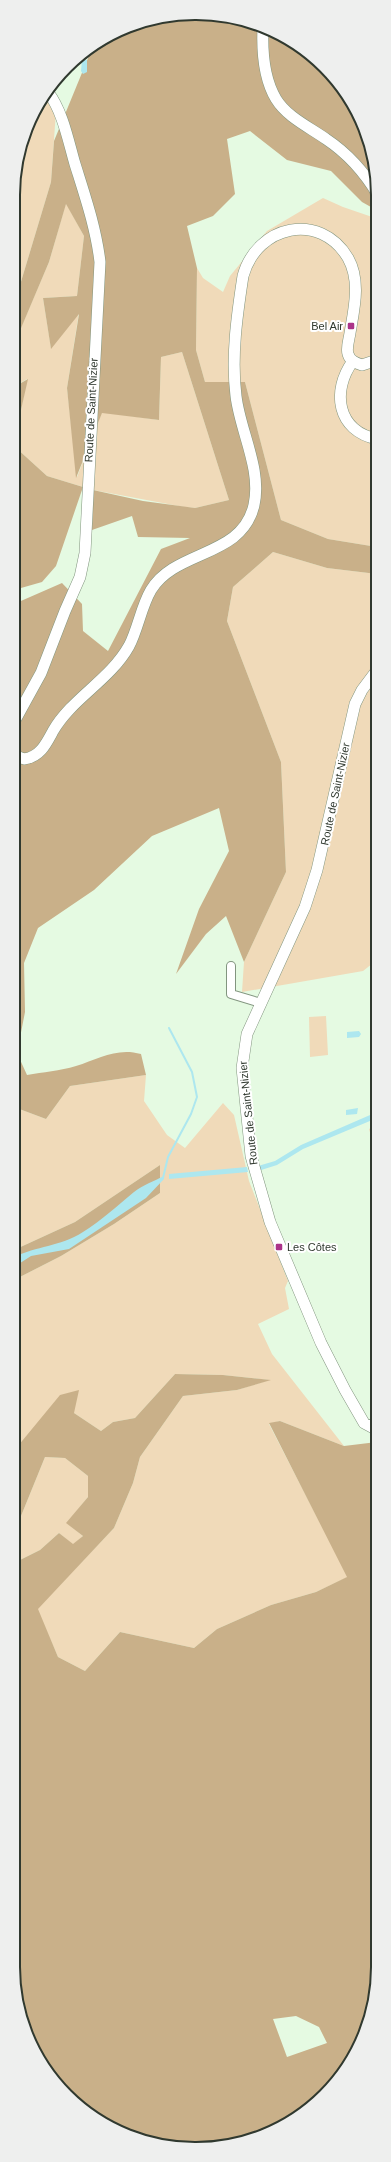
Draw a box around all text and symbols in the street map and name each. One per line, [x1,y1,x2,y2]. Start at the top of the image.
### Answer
place label: Bel Air [311,320,343,332]
marker: Bel Air [346,321,356,331]
street label: Route de Saint-Nizier [82,357,100,463]
street label: Route de Saint-Nizier [318,741,352,846]
street label: Route de Saint-Nizier [237,1060,259,1166]
place label: Les Côtes [287,1241,337,1253]
marker: Les Côtes [274,1242,284,1252]

